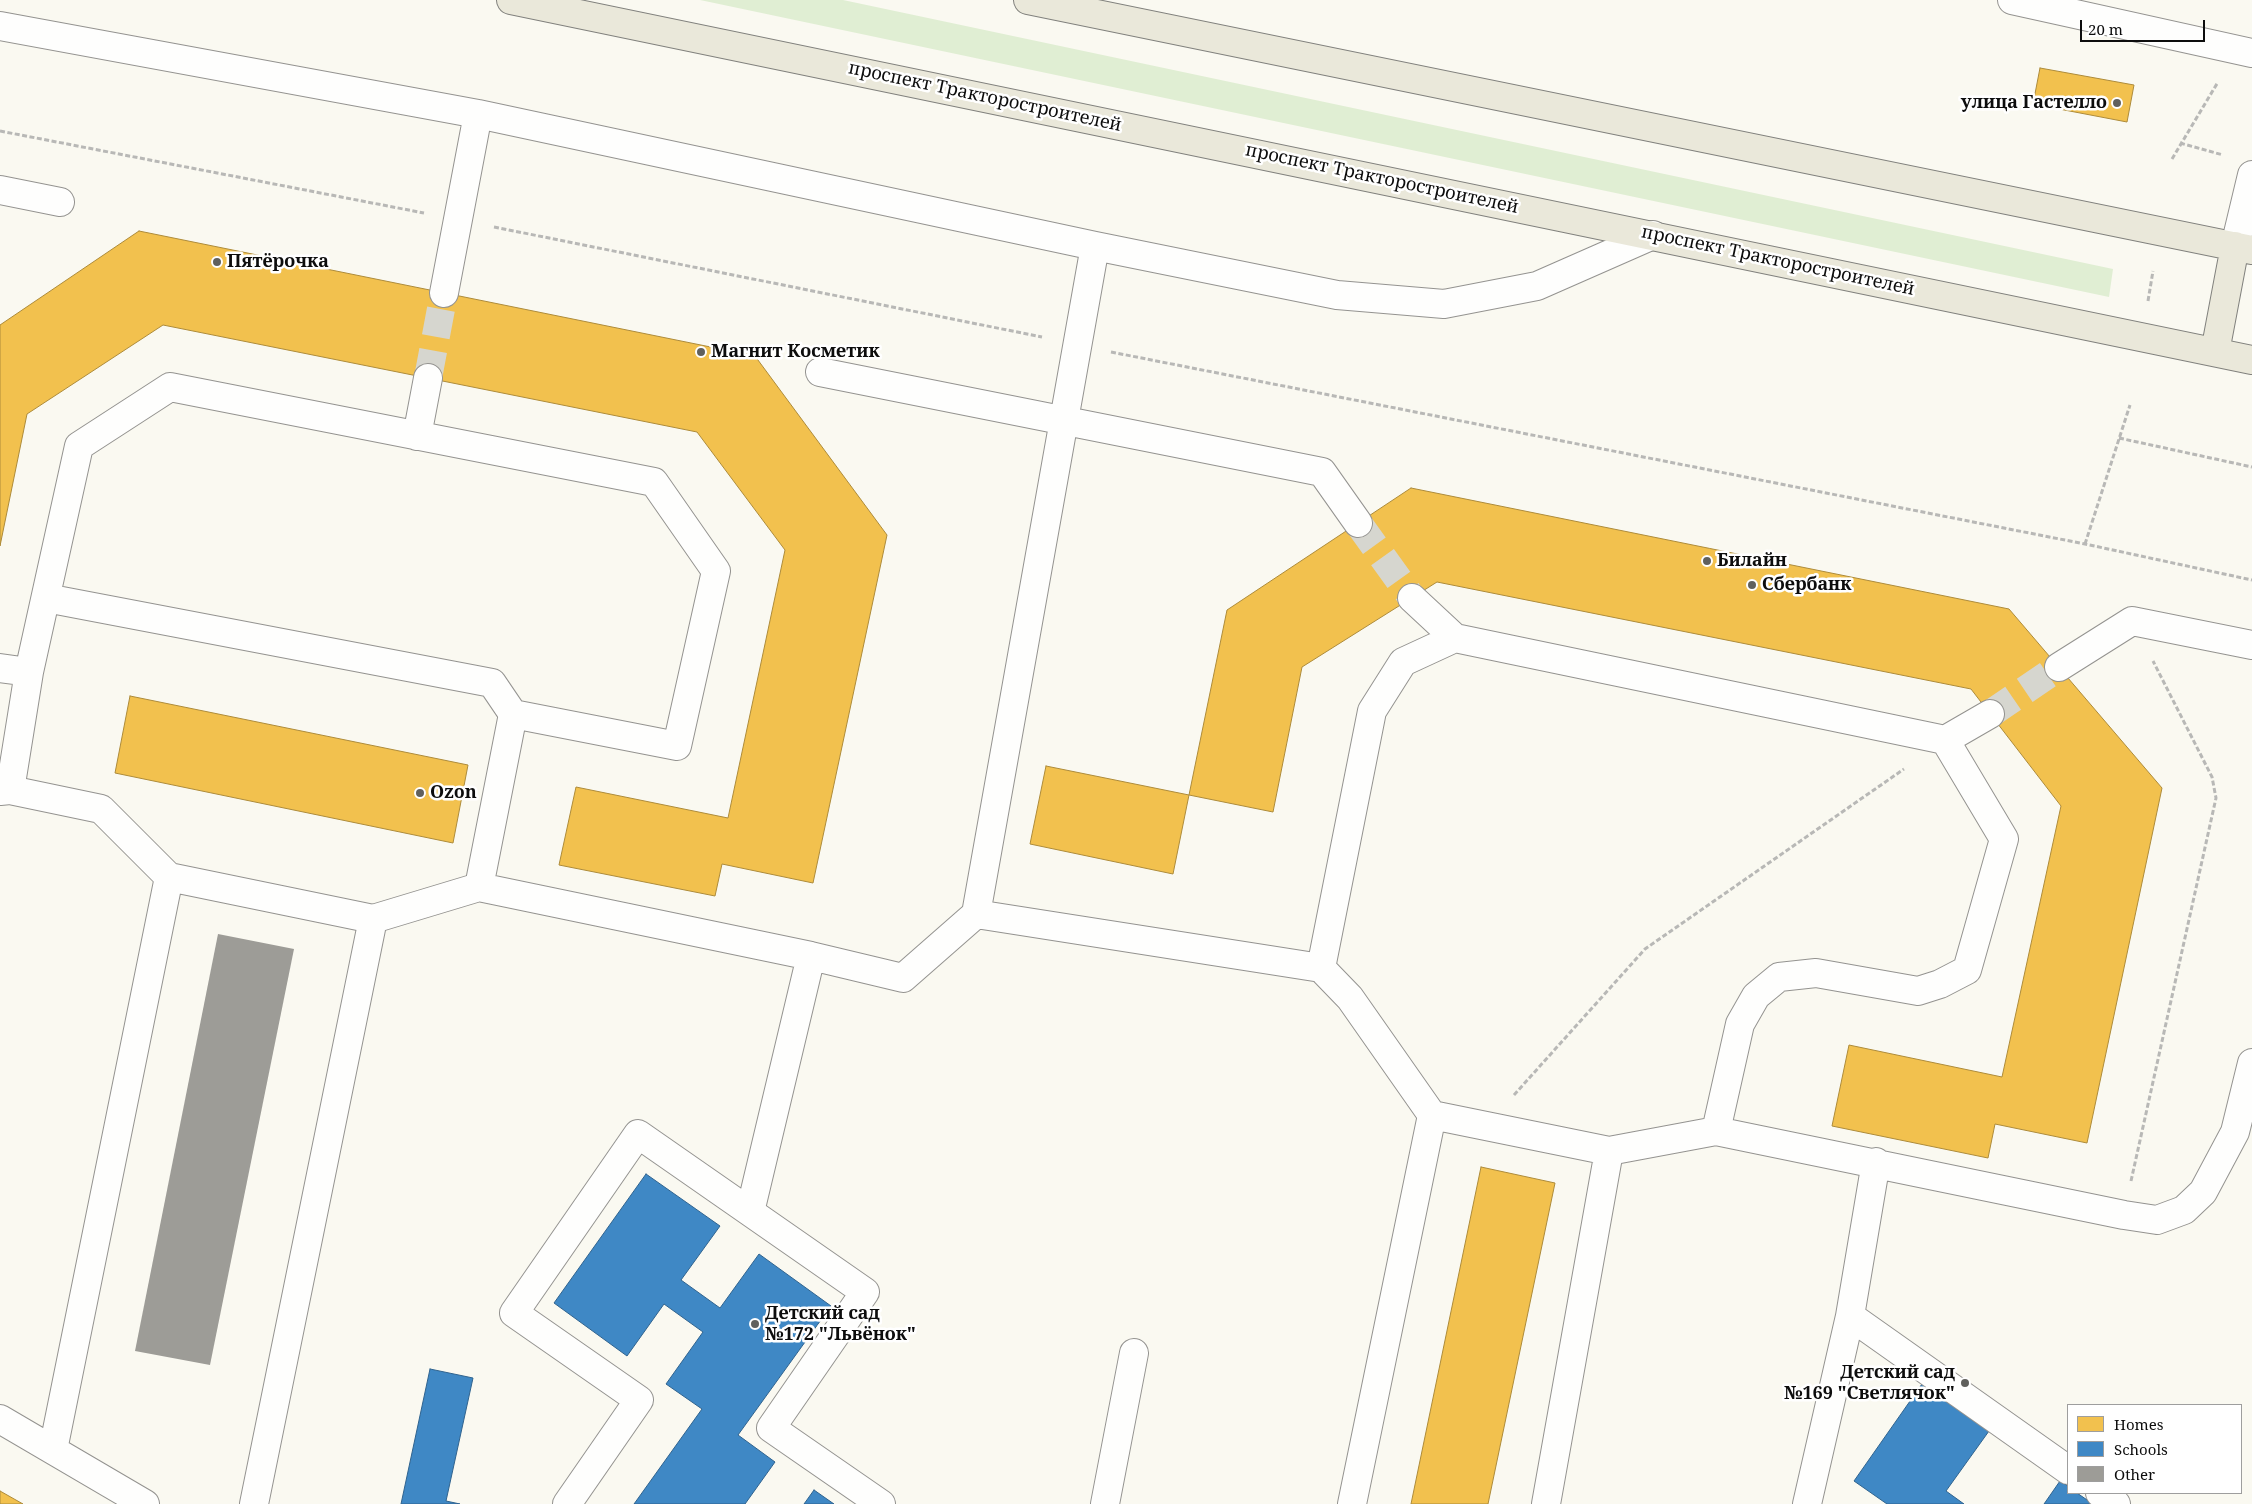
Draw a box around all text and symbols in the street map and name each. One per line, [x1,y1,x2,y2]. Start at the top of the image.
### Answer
scale bar [2082,10,2207,42]
text: 20 m [2088,19,2123,39]
street label: проспект Тракторостроителей [846,57,1124,137]
place label: улица Гастелло [1961,92,2107,114]
marker: улица Гастелло [2111,97,2123,109]
street label: проспект Тракторостроителей [1243,139,1521,219]
street label: проспект Тракторостроителей [1639,221,1917,301]
place label: Пятёрочка [227,251,329,273]
marker: Пятёрочка [211,256,223,268]
place label: Магнит Косметик [711,341,880,363]
marker: Магнит Косметик [695,346,707,358]
place label: Билайн [1717,550,1787,572]
marker: Билайн [1701,555,1713,567]
place label: Сбербанк [1762,574,1851,596]
marker: Сбербанк [1746,579,1758,591]
place label: Ozon [430,782,477,804]
marker: Ozon [414,787,426,799]
place label: Детский сад №172 "Львёнок" [765,1303,916,1346]
marker: Детский сад №172 "Львёнок" [749,1318,761,1330]
place label: Детский сад №169 "Светлячок" [1784,1362,1955,1405]
marker: Детский сад №169 "Светлячок" [1959,1377,1971,1389]
legend [2067,1404,2242,1494]
text: Homes [2114,1414,2164,1434]
text: Schools [2114,1439,2168,1459]
text: Other [2114,1464,2155,1484]

